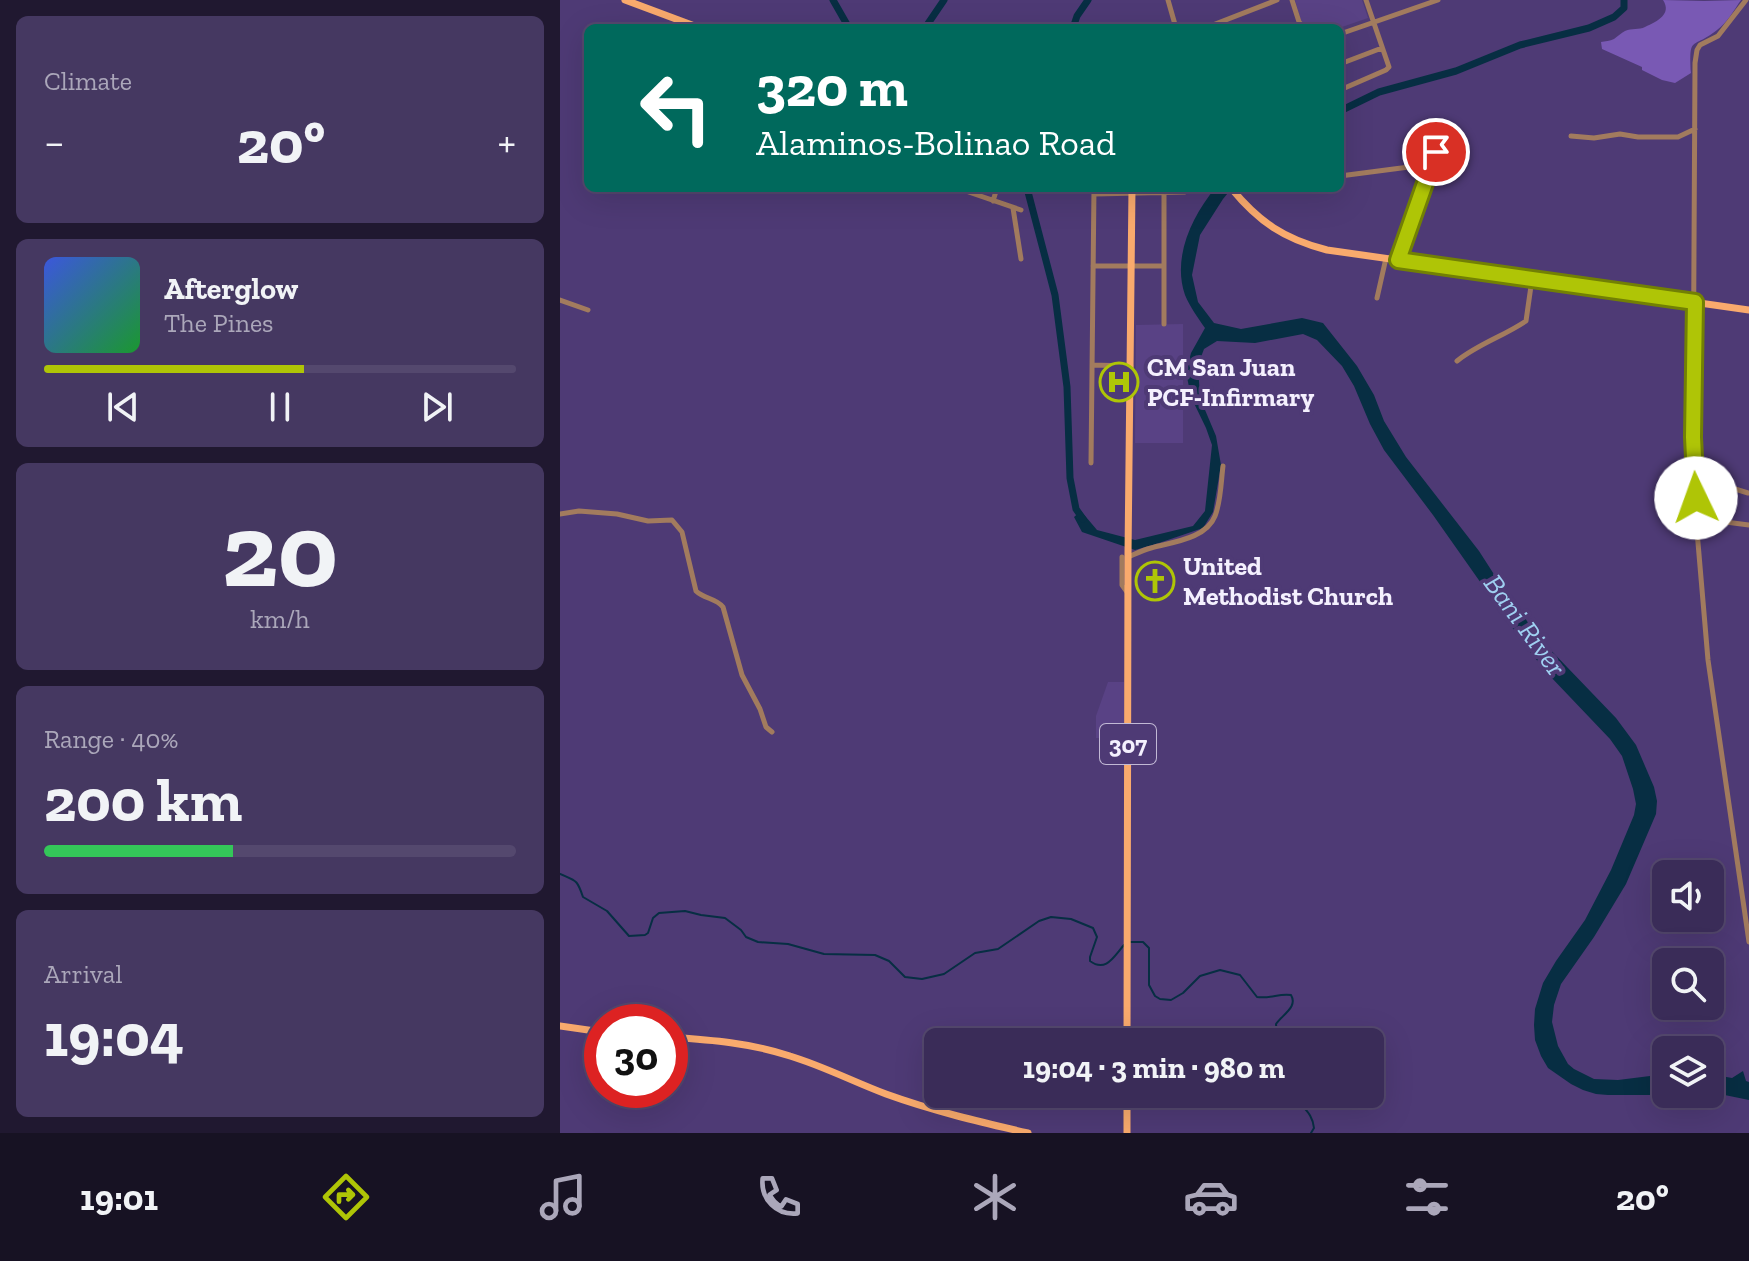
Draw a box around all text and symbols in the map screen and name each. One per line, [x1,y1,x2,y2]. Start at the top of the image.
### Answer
text: 320 m [756,53,908,120]
icon: left [624,56,728,160]
text: Climate [44,65,132,97]
text: 20° [237,106,325,178]
text: − [44,115,65,168]
text: + [497,115,516,168]
pin [1402,118,1470,186]
text: Alaminos-Bolinao Road [756,121,1116,164]
icon: arrive [1414,130,1458,174]
text: Afterglow [164,271,298,307]
text: The Pines [164,307,274,339]
place label: CM San Juan PCF-Infirmary [1147,351,1314,413]
hospital icon: CM San Juan PCF-Infirmary [1098,361,1140,403]
icon: previous [101,385,145,429]
icon: pause [258,385,302,429]
icon: next [415,385,459,429]
position arrow [1654,456,1738,540]
text: 20 [222,488,338,613]
place label: United Methodist Church [1183,550,1393,612]
church icon: United Methodist Church [1134,560,1176,602]
water label: Bani River [1477,568,1573,682]
text: km/h [250,603,310,635]
text: Range · 40% [44,723,178,755]
road number: 307 [1100,724,1156,764]
text: 200 km [44,764,242,836]
map controls [1652,860,1724,1108]
button: sound [1652,860,1724,932]
button: search [1652,948,1724,1020]
text: Arrival [44,958,122,990]
text: 19:04 [44,999,184,1071]
speed limit sign: 30 [584,1004,688,1108]
button: layers [1652,1036,1724,1108]
text: 19:04 · 3 min · 980 m [1023,1050,1285,1086]
icon: directions [318,1169,374,1225]
icon: music [535,1169,591,1225]
icon: phone [751,1169,807,1225]
icon: climate [967,1169,1023,1225]
icon: car [1183,1169,1239,1225]
icon: filters [1399,1169,1455,1225]
text: 19:01 [80,1176,158,1219]
text: 20° [1616,1176,1669,1219]

